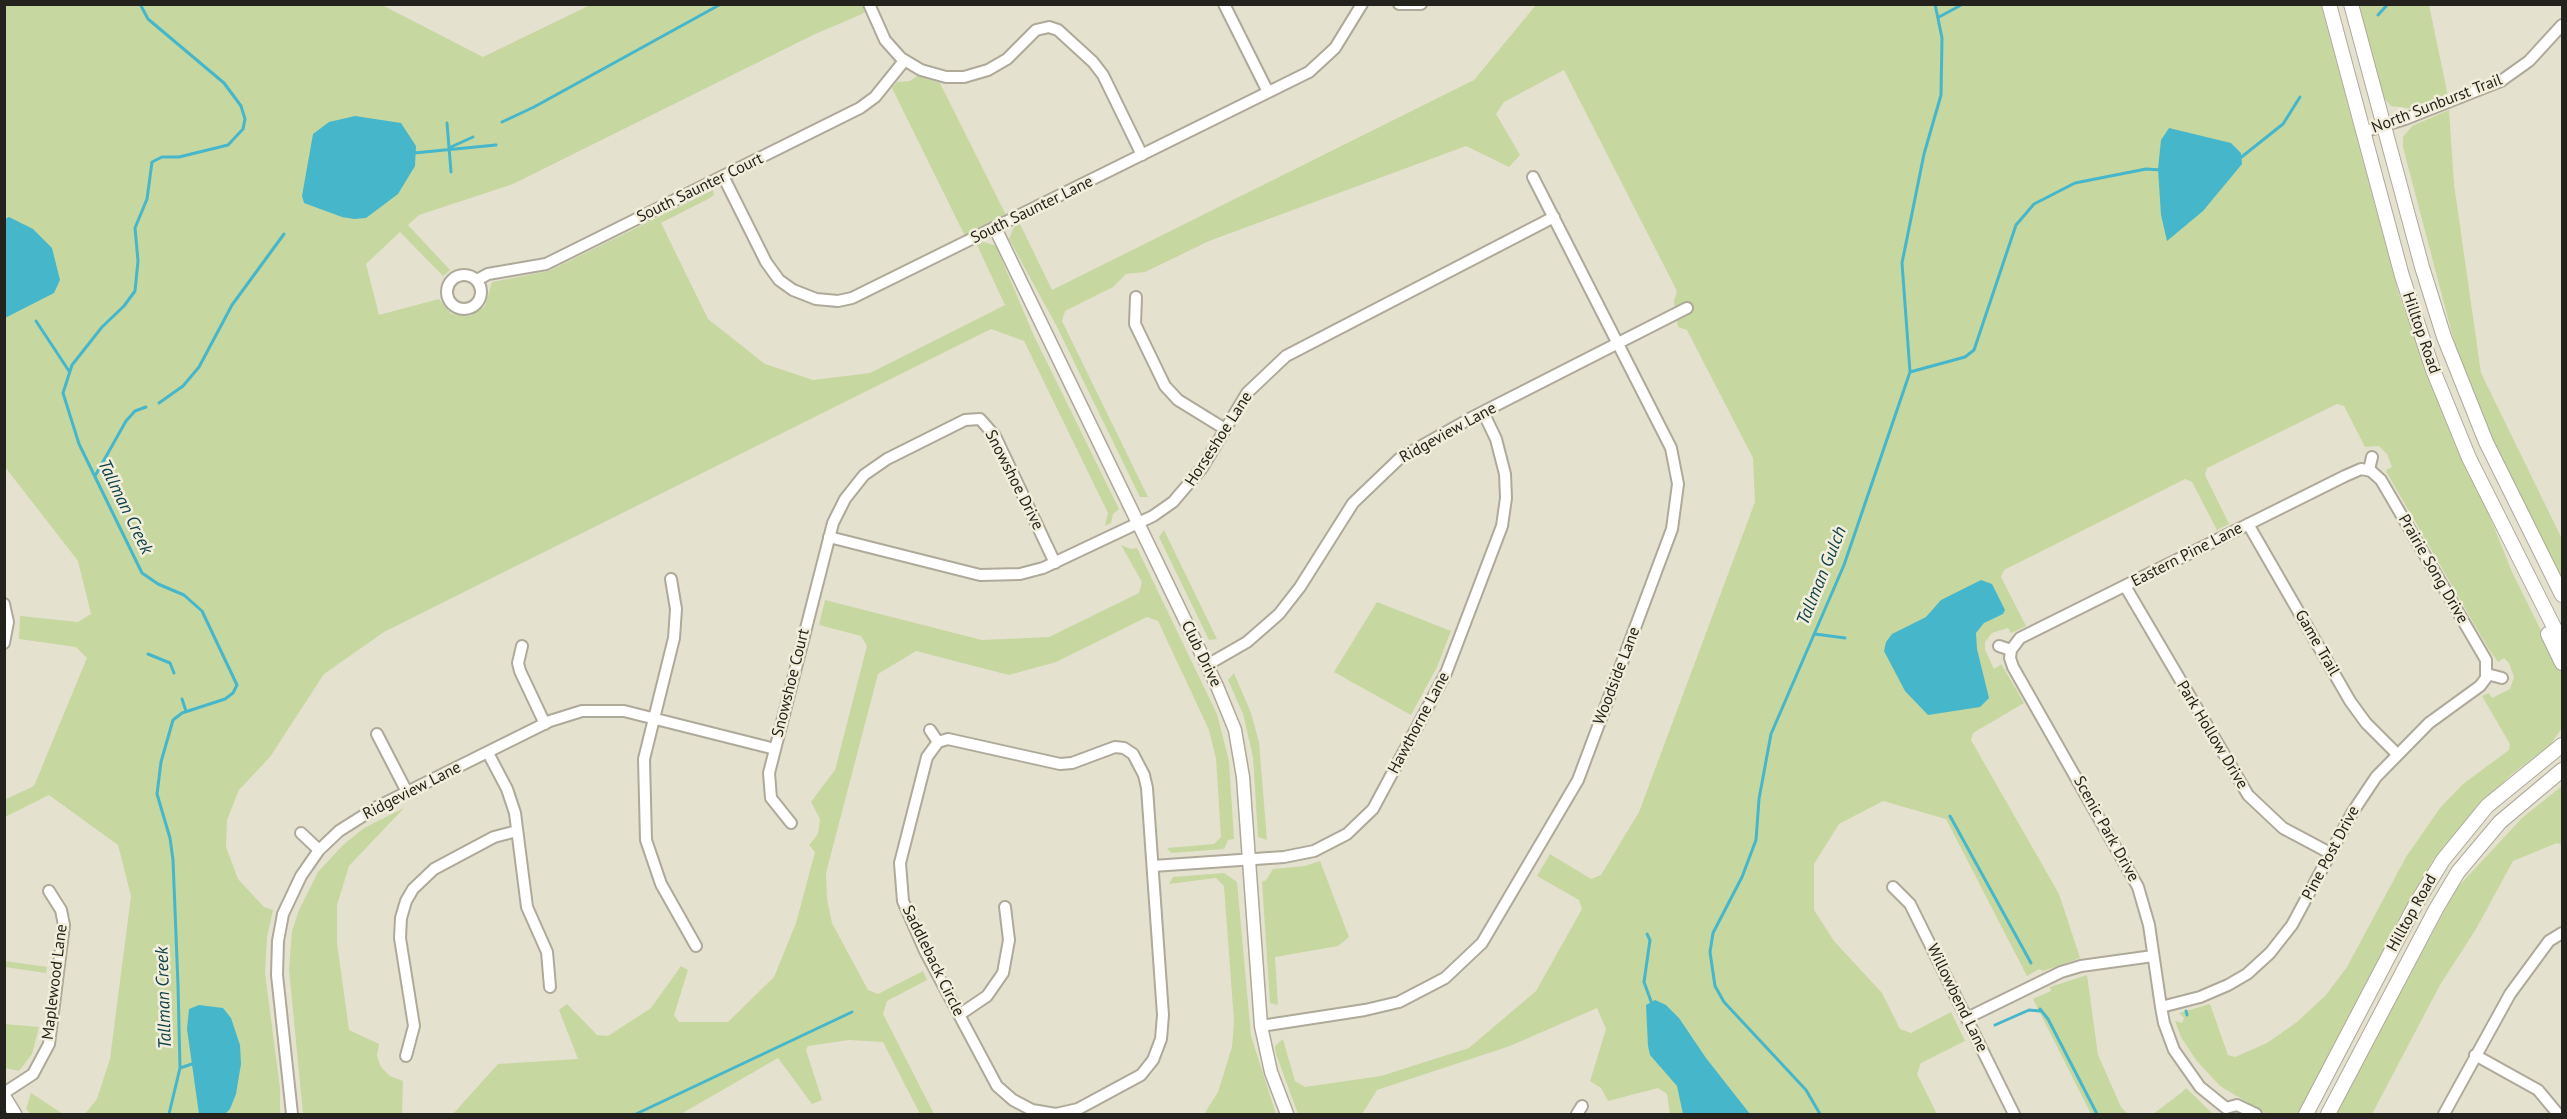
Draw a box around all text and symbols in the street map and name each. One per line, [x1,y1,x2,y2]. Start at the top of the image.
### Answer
street label: North Sunburst Trail [2369,70,2505,138]
street label: South Saunter Court [634,149,766,227]
street label: South Saunter Lane [968,172,1096,248]
street label: Hilltop Road [2398,290,2444,376]
street label: Horseshoe Lane [1181,388,1257,490]
street label: Ridgeview Lane [1396,399,1500,467]
street label: Snowshoe Drive [981,427,1047,533]
water label: Tallman Creek [93,456,157,558]
street label: Prairie Song Drive [2394,511,2472,627]
street label: Eastern Pine Lane [2128,519,2246,591]
water label: Tallman Gulch [1792,524,1852,628]
street label: Game Trail [2291,607,2343,679]
street label: Club Drive [1177,618,1225,690]
street label: Woodside Lane [1590,624,1644,728]
street label: Snowshoe Court [768,627,814,739]
street label: Hawthorne Lane [1384,669,1454,777]
street label: Park Hollow Drive [2172,677,2252,793]
street label: Ridgeview Lane [360,758,464,824]
street label: Scenic Park Drive [2069,773,2143,885]
street label: Pine Post Drive [2298,803,2364,903]
street label: Hilltop Road [2383,871,2441,955]
street label: Saddleback Circle [898,902,968,1020]
street label: Maplewood Lane [38,923,72,1041]
street label: Willowbend Lane [1922,941,1992,1055]
water label: Tallman Creek [151,946,177,1050]

